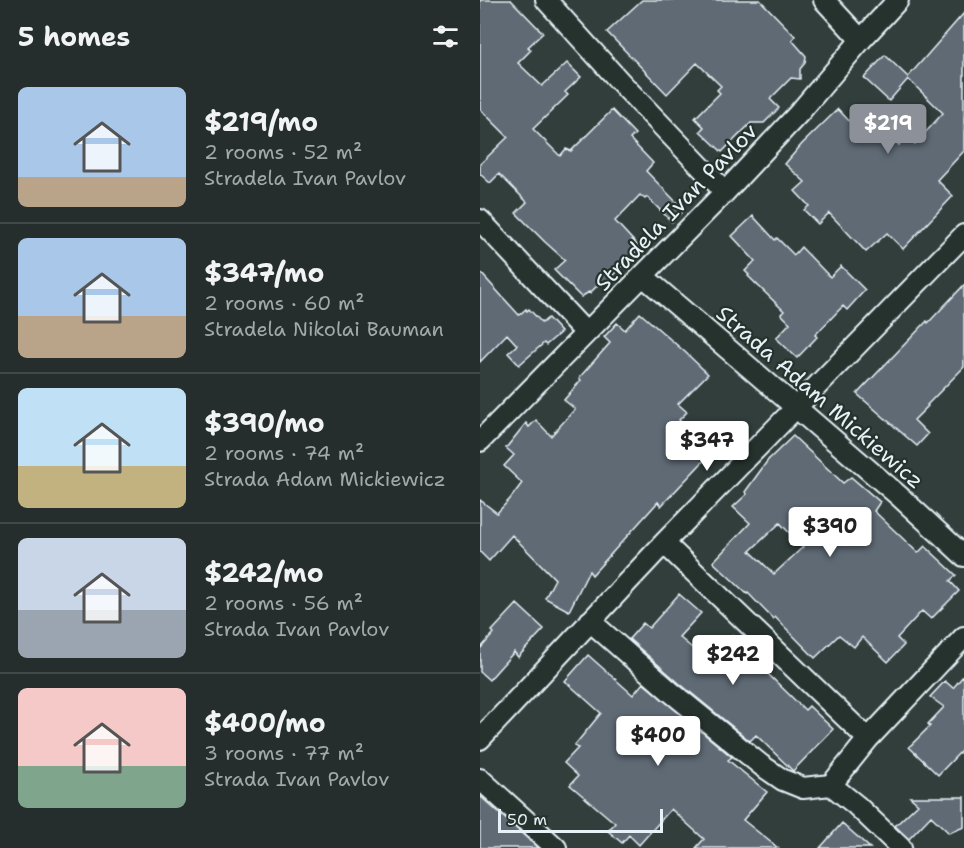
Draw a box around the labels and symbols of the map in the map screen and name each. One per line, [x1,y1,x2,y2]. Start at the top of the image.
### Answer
pin: $219 [852,104,924,155]
street label: Stradela Ivan Pavlov [588,117,764,297]
street label: Strada Adam Mickiewicz [710,299,930,495]
pin: $347 [671,421,743,472]
pin: $390 [794,507,866,558]
pin: $242 [697,635,769,686]
pin: $400 [622,716,694,767]
scale bar [498,806,663,834]

